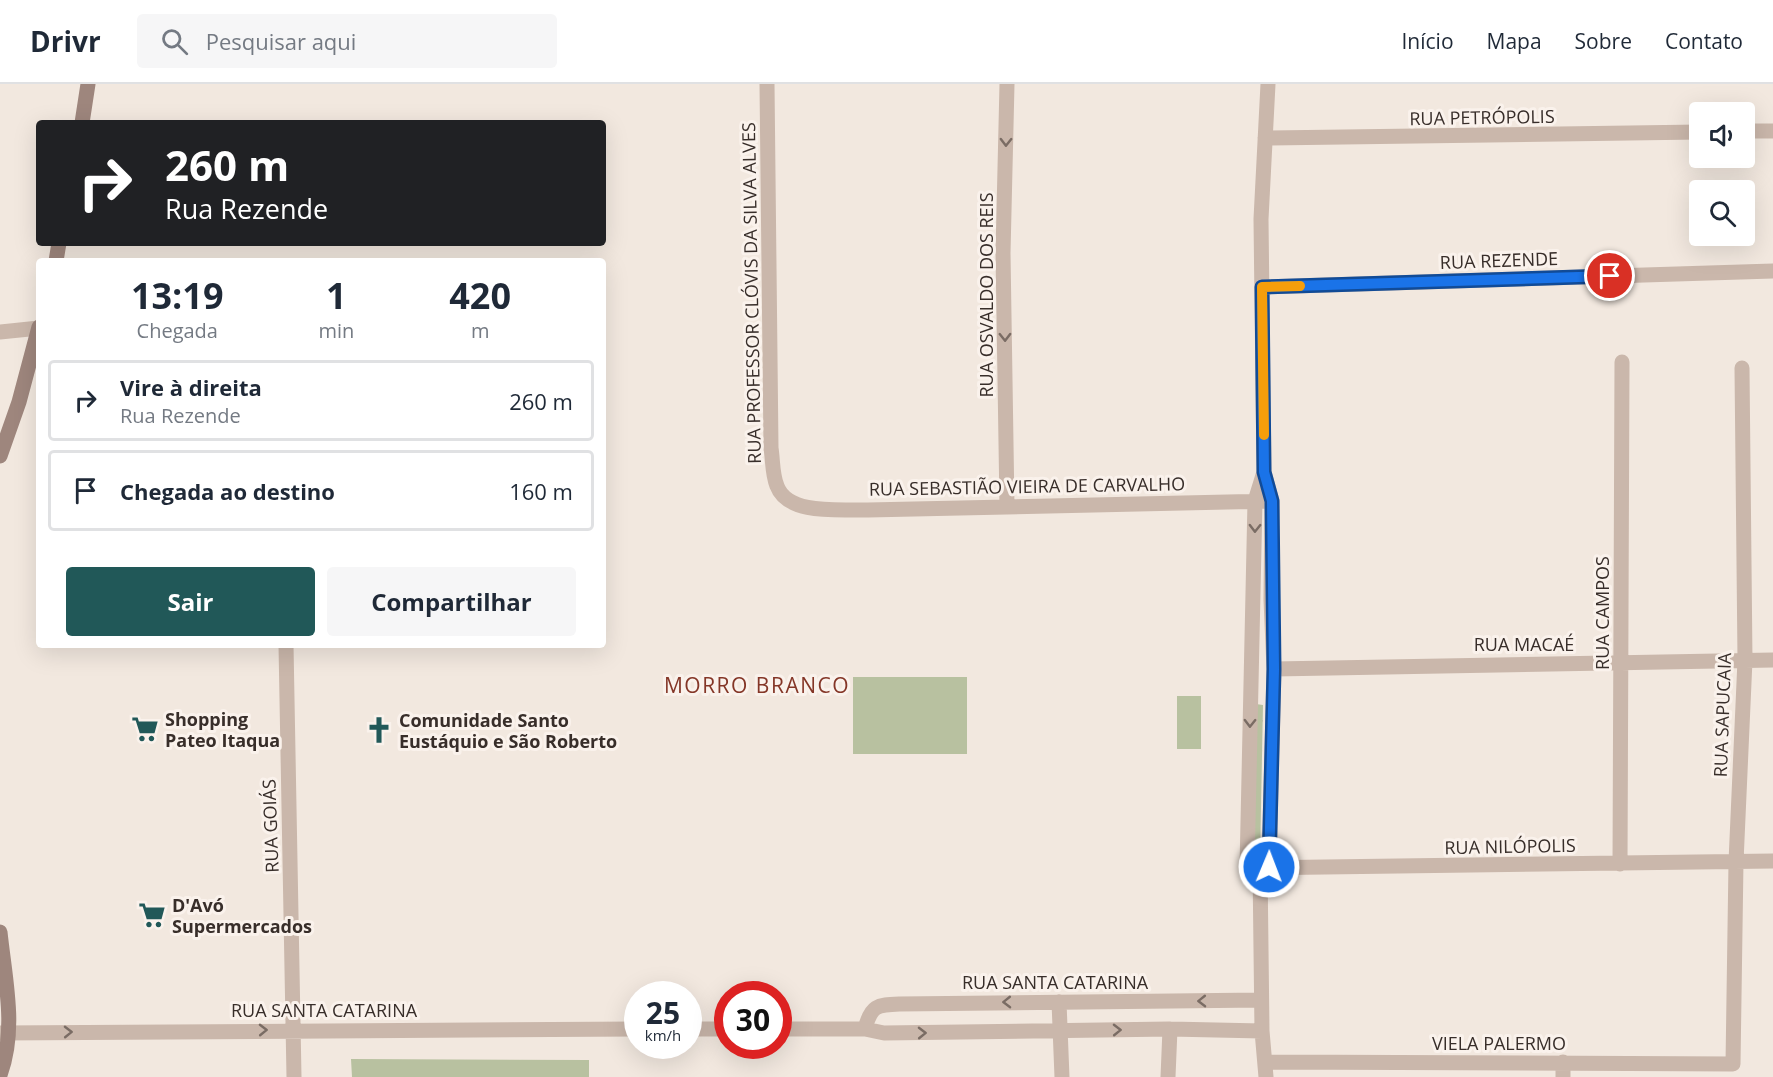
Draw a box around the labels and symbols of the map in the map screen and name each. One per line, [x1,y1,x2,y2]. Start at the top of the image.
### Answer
street label: RUA PETRÓPOLIS [1409,104,1555,130]
street label: RUA PROFESSOR CLÓVIS DA SILVA ALVES [736,122,766,464]
one-way arrow [1000,138,1012,147]
street label: RUA OSVALDO DOS REIS [974,192,998,398]
street label: RUA REZENDE [1439,246,1559,274]
pin [1584,250,1635,301]
one-way arrow [999,333,1011,342]
street label: RUA SEBASTIÃO VIEIRA DE CARVALHO [869,471,1185,501]
one-way arrow [1249,524,1261,533]
street label: RUA CAMPOS [1590,556,1614,670]
street label: RUA MACAÉ [1474,632,1574,656]
street label: RUA SAPUCAIA [1708,652,1736,778]
district label: MORRO BRANCO [664,671,850,699]
place label: Shopping Pateo Itaqua [165,707,280,752]
place label: Comunidade Santo Eustáquio e São Roberto [399,708,617,753]
supermarket icon: Shopping Pateo Itaqua [130,714,160,744]
church icon: Comunidade Santo Eustáquio e São Roberto [364,715,394,745]
one-way arrow [1244,719,1256,728]
street label: RUA GOIÁS [256,779,284,873]
street label: RUA NILÓPOLIS [1444,833,1576,859]
position arrow [1237,835,1301,899]
place label: D'Avó Supermercados [172,893,312,938]
supermarket icon: D'Avó Supermercados [137,900,167,930]
street label: RUA SANTA CATARINA [962,970,1149,994]
speed limit sign: 30 [714,981,792,1059]
one-way arrow [1198,995,1207,1007]
one-way arrow [1003,996,1012,1008]
street label: RUA SANTA CATARINA [231,998,418,1022]
one-way arrow [259,1023,268,1036]
one-way arrow [1113,1024,1122,1036]
one-way arrow [64,1025,73,1038]
one-way arrow [918,1026,927,1039]
street label: VIELA PALERMO [1432,1031,1566,1055]

